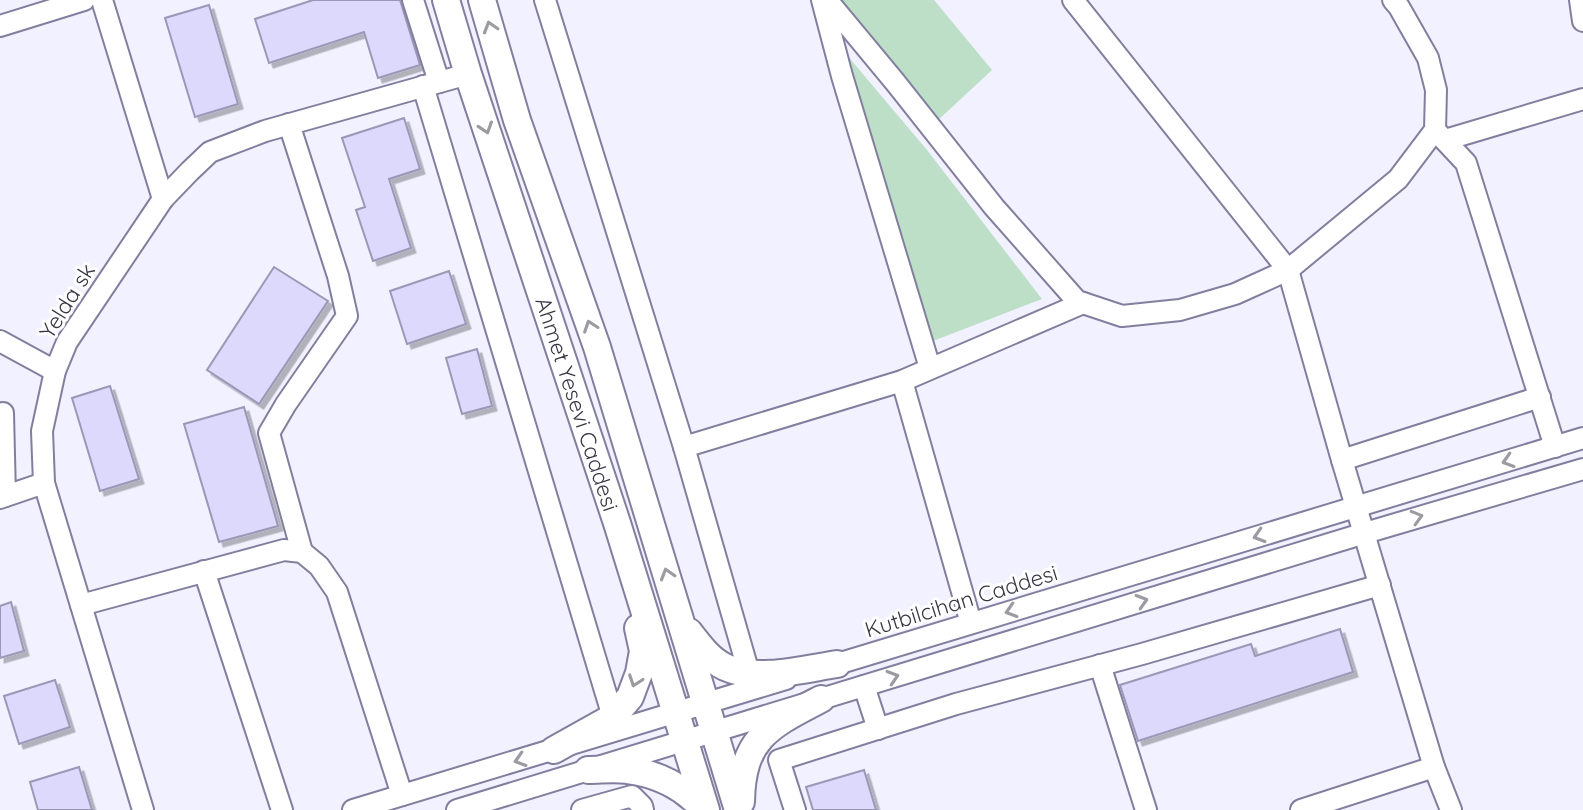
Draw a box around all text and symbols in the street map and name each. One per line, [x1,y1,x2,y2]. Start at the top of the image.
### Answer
one-way arrow [483,20,499,34]
one-way arrow [476,120,492,134]
street label: Yelda sk [33,258,101,344]
street label: Ahmet Yesevi Caddesi [529,293,625,515]
one-way arrow [583,320,599,334]
one-way arrow [1502,452,1516,468]
one-way arrow [1410,510,1424,526]
one-way arrow [1253,527,1267,543]
street label: Kutbilcihan Caddesi [861,558,1061,644]
one-way arrow [660,568,676,582]
one-way arrow [1134,594,1148,610]
one-way arrow [1004,602,1018,618]
one-way arrow [886,670,900,686]
one-way arrow [629,674,645,688]
one-way arrow [514,751,528,767]

